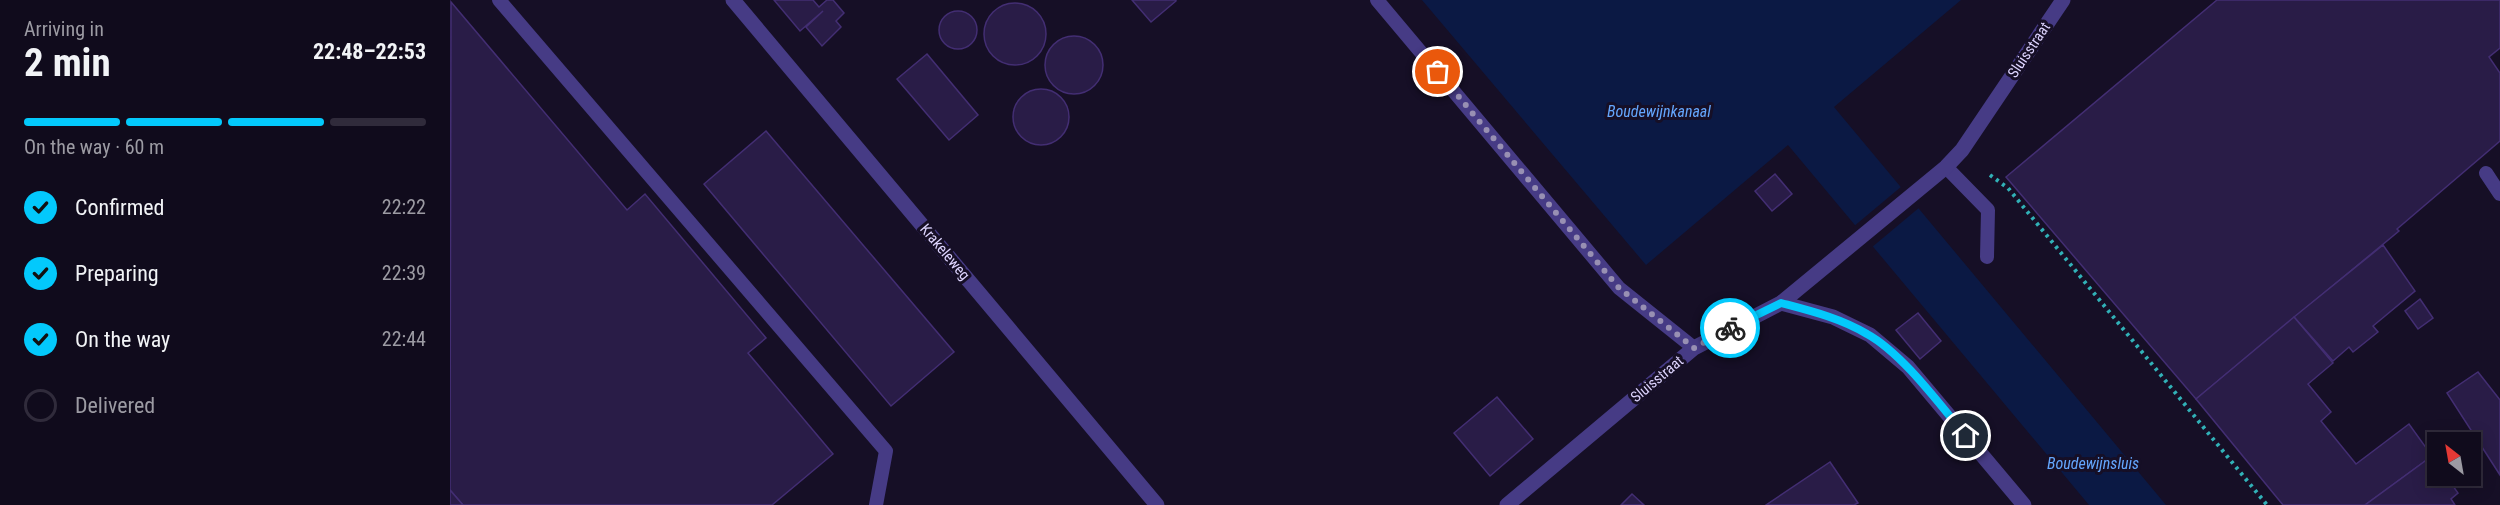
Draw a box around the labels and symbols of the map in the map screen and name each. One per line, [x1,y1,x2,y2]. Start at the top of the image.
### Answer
street label: Sluisstraat [2004,19,2054,81]
pin [1412,46,1463,97]
water label: Boudewijnkanaal [1607,102,1711,121]
street label: Krakeleweg [916,220,974,284]
courier [1700,298,1760,358]
street label: Sluisstraat [1627,352,1687,406]
pin [1940,410,1991,461]
north arrow [2427,432,2481,486]
water label: Boudewijnsluis [2047,454,2139,473]

